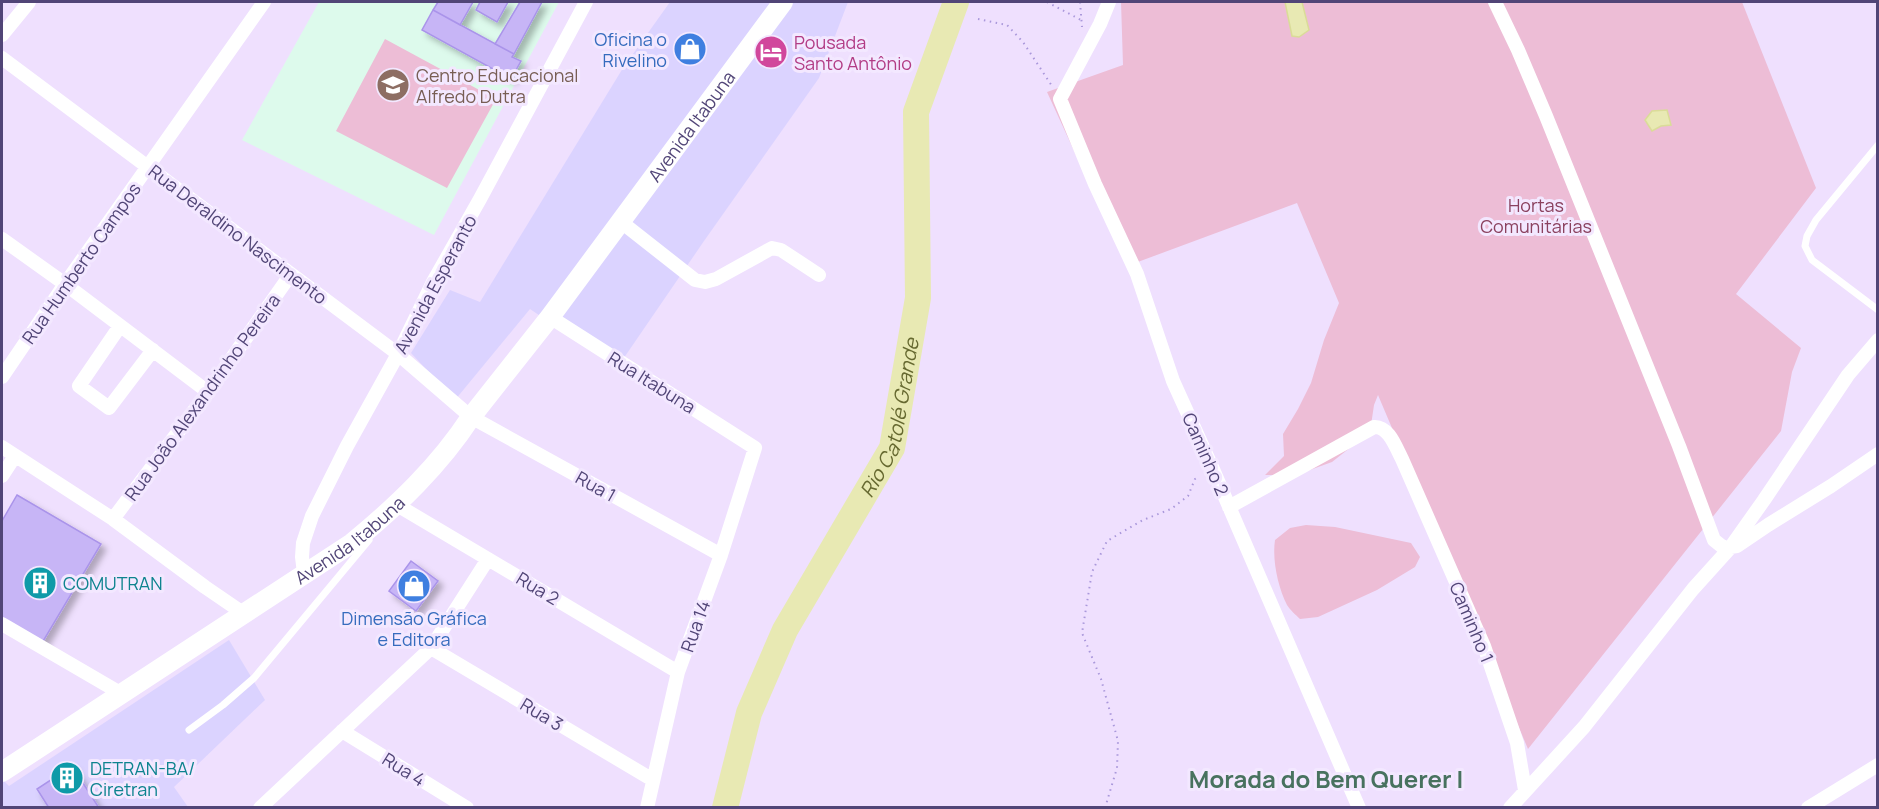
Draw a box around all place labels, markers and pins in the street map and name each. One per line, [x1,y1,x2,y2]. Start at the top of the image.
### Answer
place label: Oficina o Rivelino [594,27,667,72]
place label: Pousada Santo Antônio [794,30,912,75]
shop icon: Oficina o Rivelino [672,31,708,67]
hotel icon: Pousada Santo Antônio [753,34,789,70]
place label: Centro Educacional Alfredo Dutra [416,63,579,108]
school or university icon: Centro Educacional Alfredo Dutra [375,67,411,103]
building icon: COMUTRAN [22,565,58,601]
shop icon: Dimensão Gráfica e Editora [396,568,432,604]
place label: COMUTRAN [63,571,162,595]
place label: Dimensão Gráfica e Editora [341,606,487,651]
place label: DETRAN-BA/ Ciretran [90,756,195,801]
building icon: DETRAN-BA/ Ciretran [49,760,85,796]

